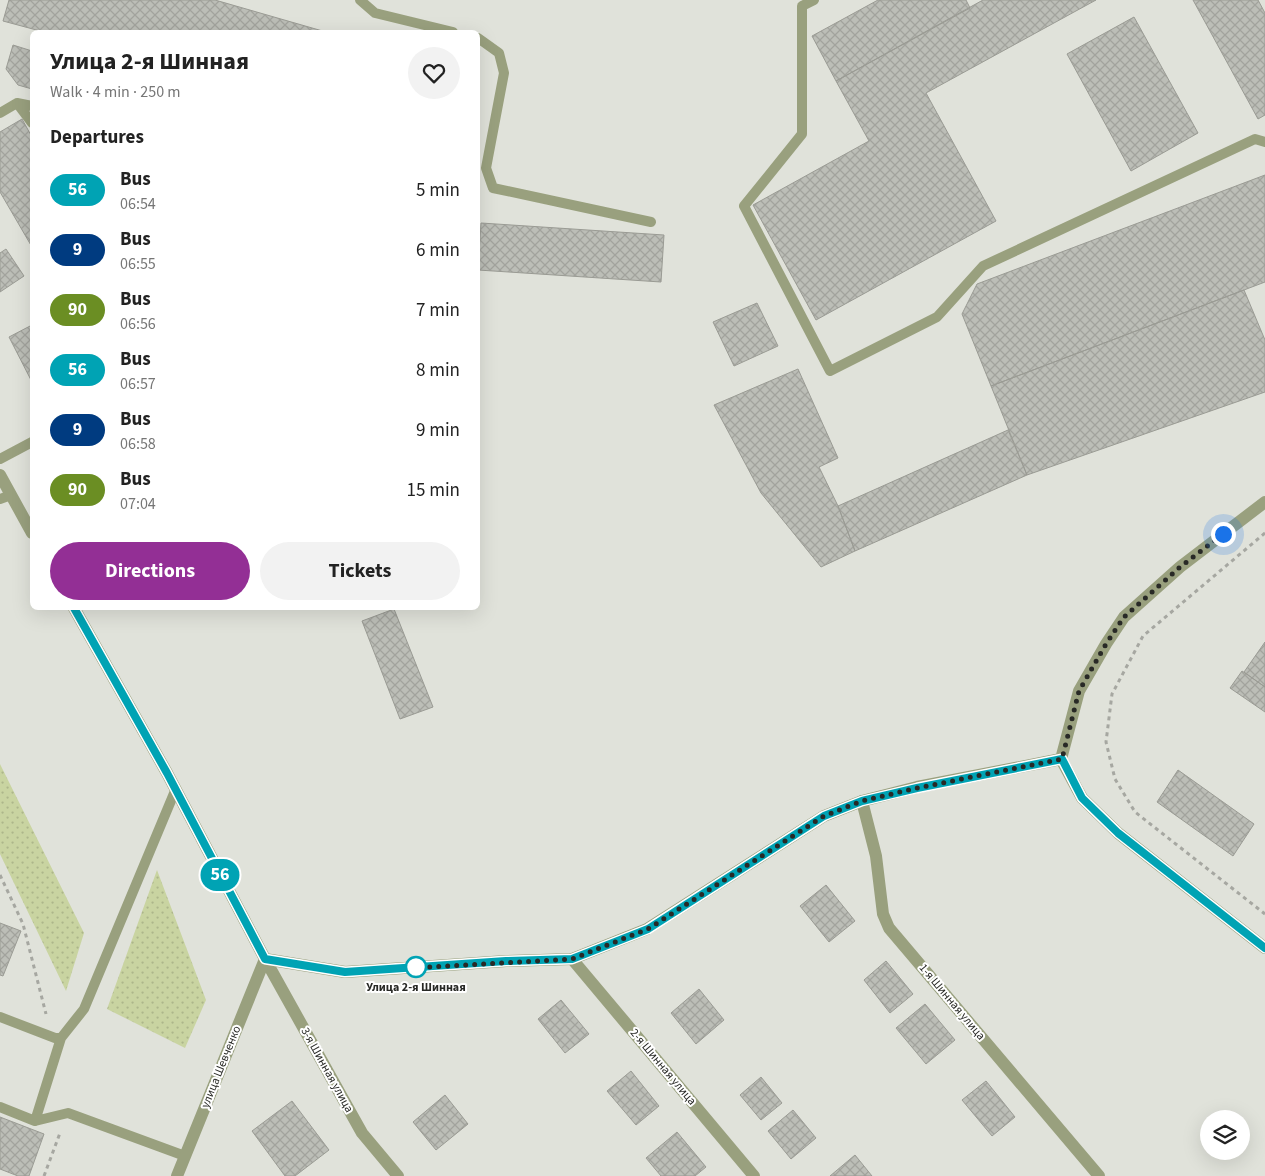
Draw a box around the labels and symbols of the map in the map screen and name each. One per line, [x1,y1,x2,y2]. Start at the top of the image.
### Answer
your location [1211,522,1236,547]
line badge: 56 [198,859,242,891]
marker: Улица 2-я Шинная [405,956,427,978]
street label: 1-я Шинная улица [915,960,989,1044]
place label: Улица 2-я Шинная [366,979,466,996]
street label: улица Шевченко [197,1023,245,1111]
street label: 3-я Шинная улица [297,1024,357,1116]
street label: 2-я Шинная улица [626,1025,700,1109]

